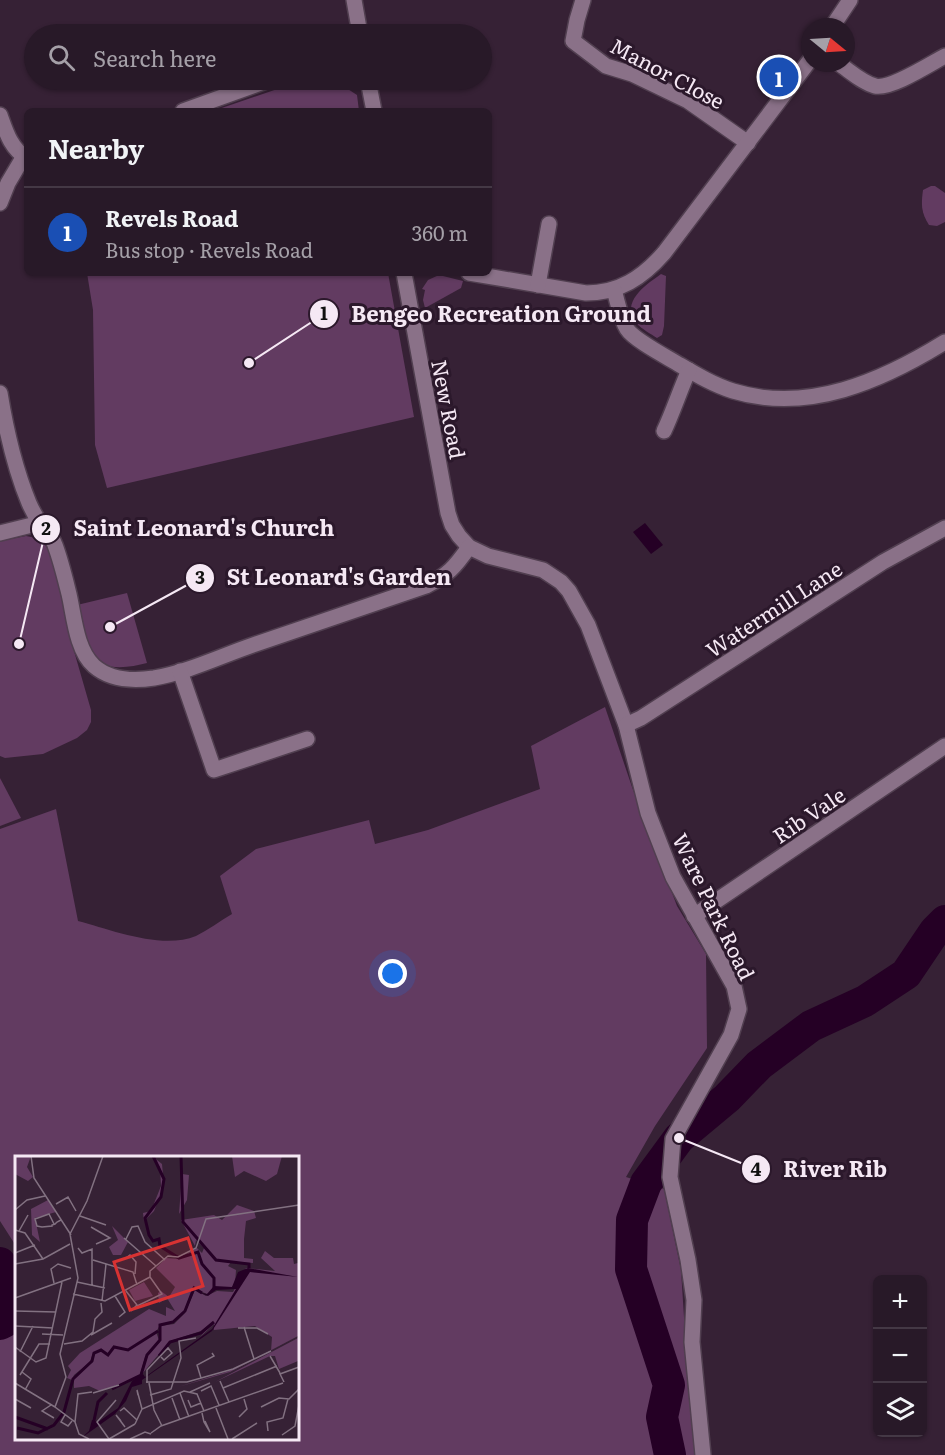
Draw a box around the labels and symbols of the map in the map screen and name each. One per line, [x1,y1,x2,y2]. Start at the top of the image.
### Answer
north arrow [801,18,855,72]
street label: Manor Close [605,29,731,115]
pin: 1 [760,54,798,100]
callout: Bengeo Recreation Ground [309,294,663,334]
text: Bengeo Recreation Ground [351,296,651,329]
text: 1 [320,299,328,326]
street label: New Road [425,357,475,461]
callout: Saint Leonard's Church [31,509,346,549]
text: Saint Leonard's Church [74,510,334,543]
text: 2 [41,514,51,541]
street label: Watermill Lane [699,552,847,664]
callout: St Leonard's Garden [185,558,463,598]
text: St Leonard's Garden [227,559,451,592]
text: 3 [195,563,205,590]
street label: Rib Vale [765,778,851,850]
street label: Ware Park Road [666,827,764,985]
your location [378,959,407,988]
callout: River Rib [741,1149,898,1189]
text: River Rib [783,1151,887,1184]
text: 4 [751,1155,762,1182]
inset map [15,1156,298,1440]

